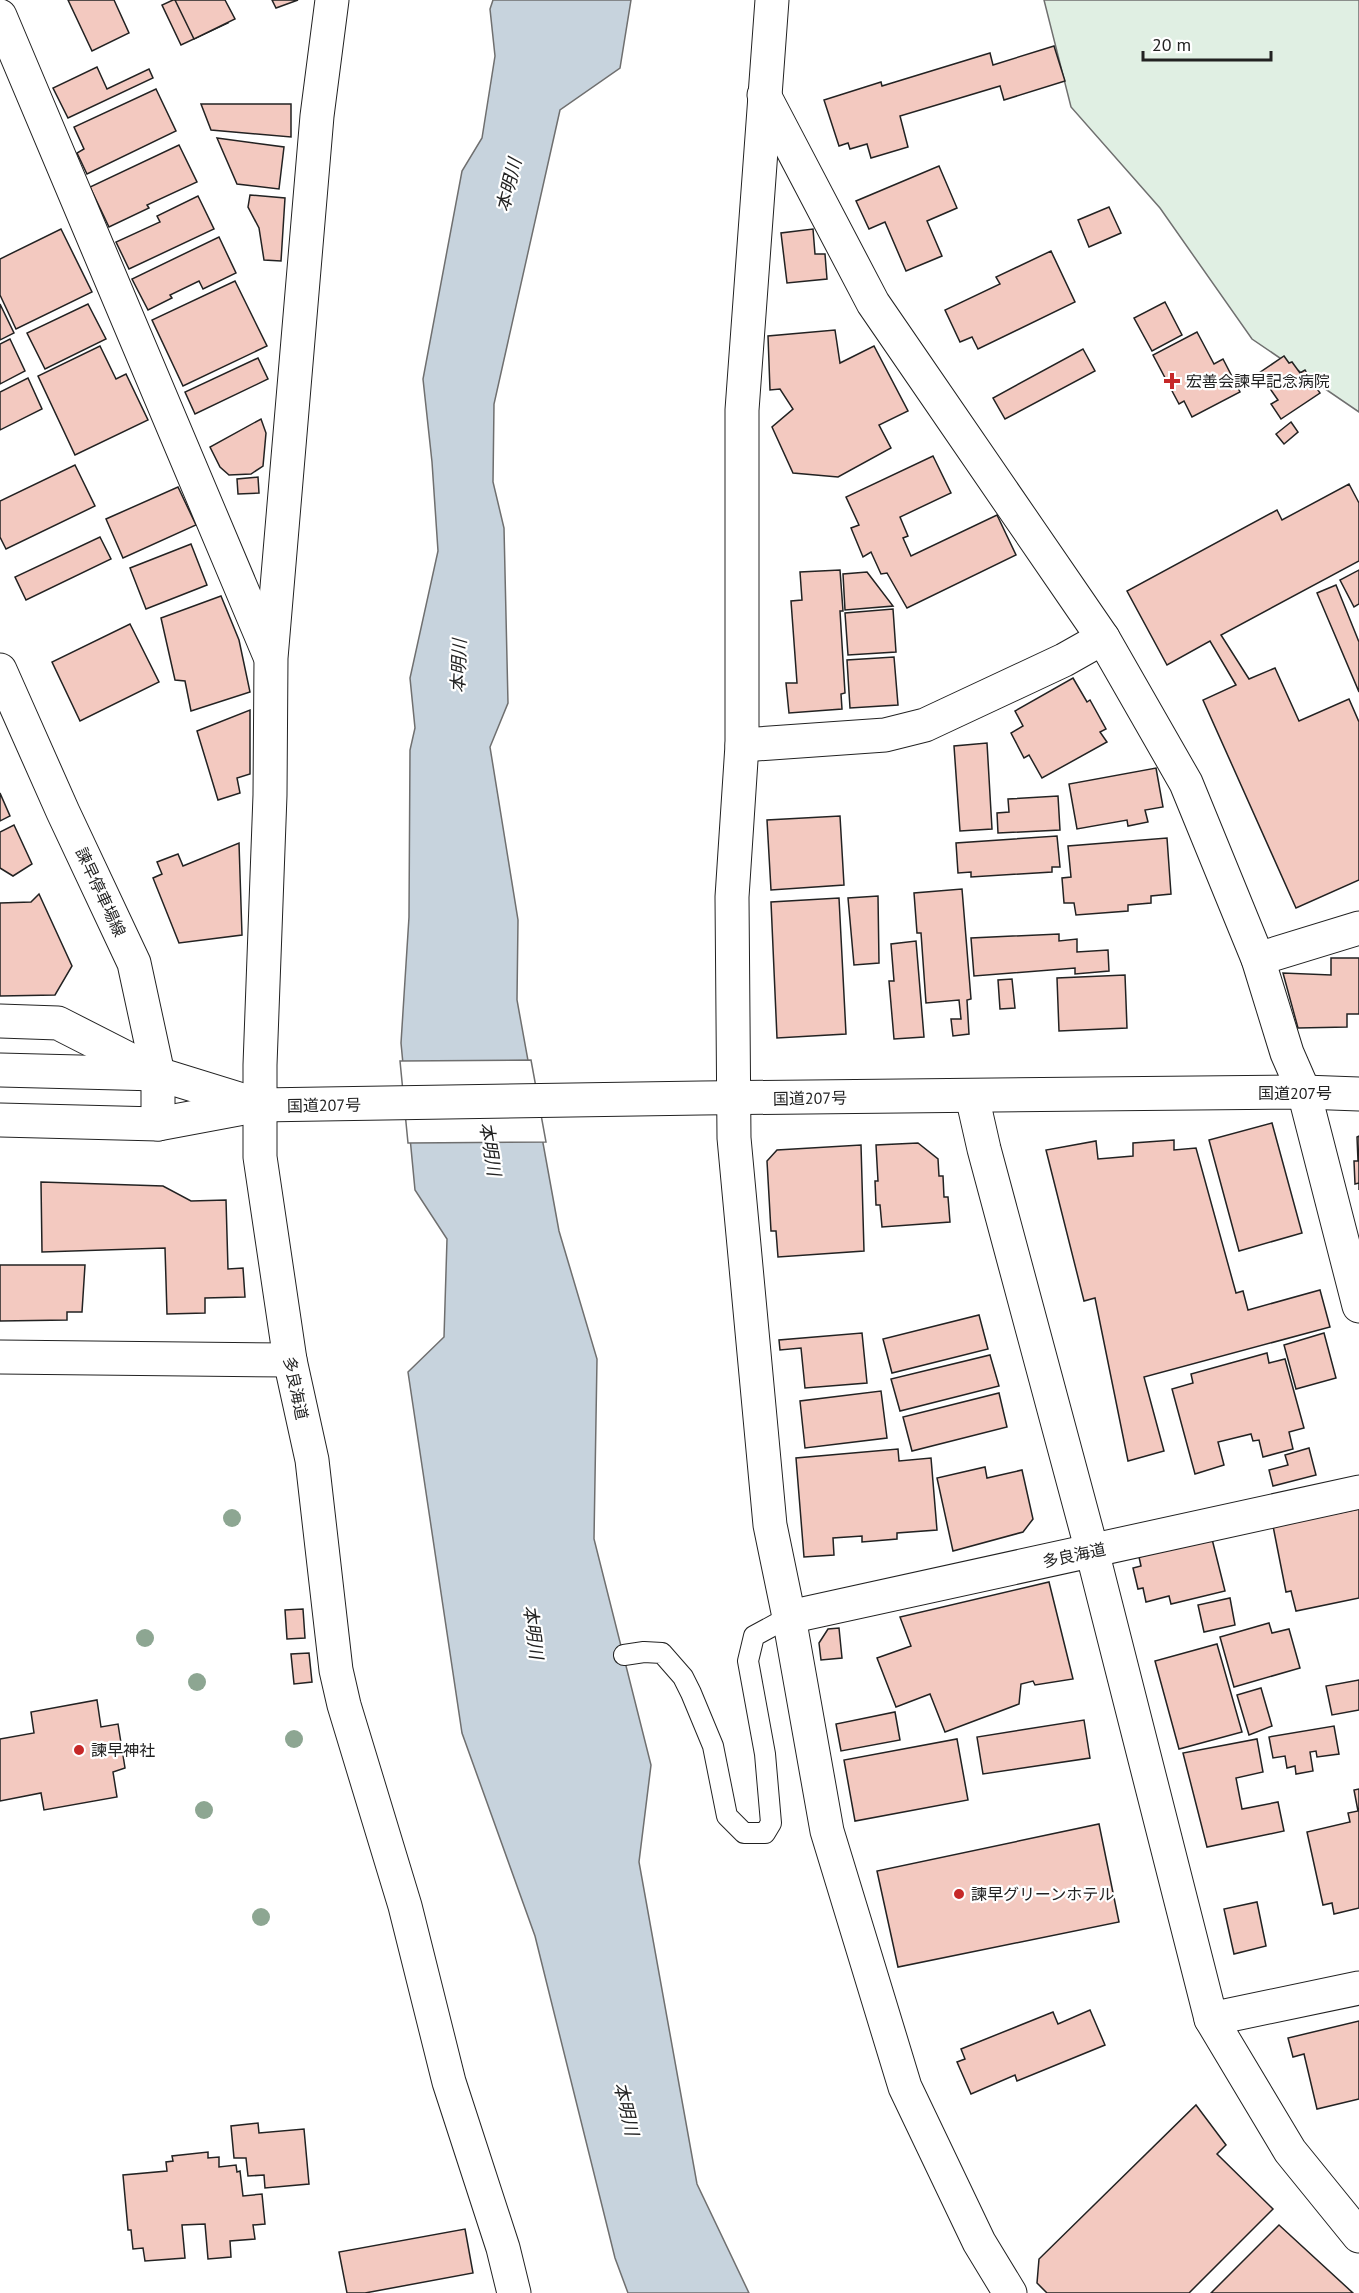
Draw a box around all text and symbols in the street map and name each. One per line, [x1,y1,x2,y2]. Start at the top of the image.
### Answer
scale bar [1143,24,1270,62]
text: 20 m [1152,33,1191,56]
water label: 本明川 [491,154,527,214]
place label: 宏善会諫早記念病院 [1186,371,1330,391]
marker: 宏善会諫早記念病院 [1163,372,1181,390]
water label: 本明川 [446,637,471,693]
street label: 諫早停車場線 [72,844,130,940]
street label: 国道207号 [1258,1083,1332,1103]
street label: 国道207号 [773,1087,847,1109]
street label: 国道207号 [287,1094,361,1116]
water label: 本明川 [475,1120,506,1179]
street label: 多良海道 [280,1355,312,1421]
street label: 多良海道 [1041,1539,1107,1571]
water label: 本明川 [519,1604,548,1662]
place label: 諫早神社 [91,1740,155,1760]
marker: 諫早神社 [72,1743,86,1757]
place label: 諫早グリーンホテル [971,1884,1114,1904]
marker: 諫早グリーンホテル [952,1887,966,1901]
water label: 本明川 [609,2080,644,2140]

